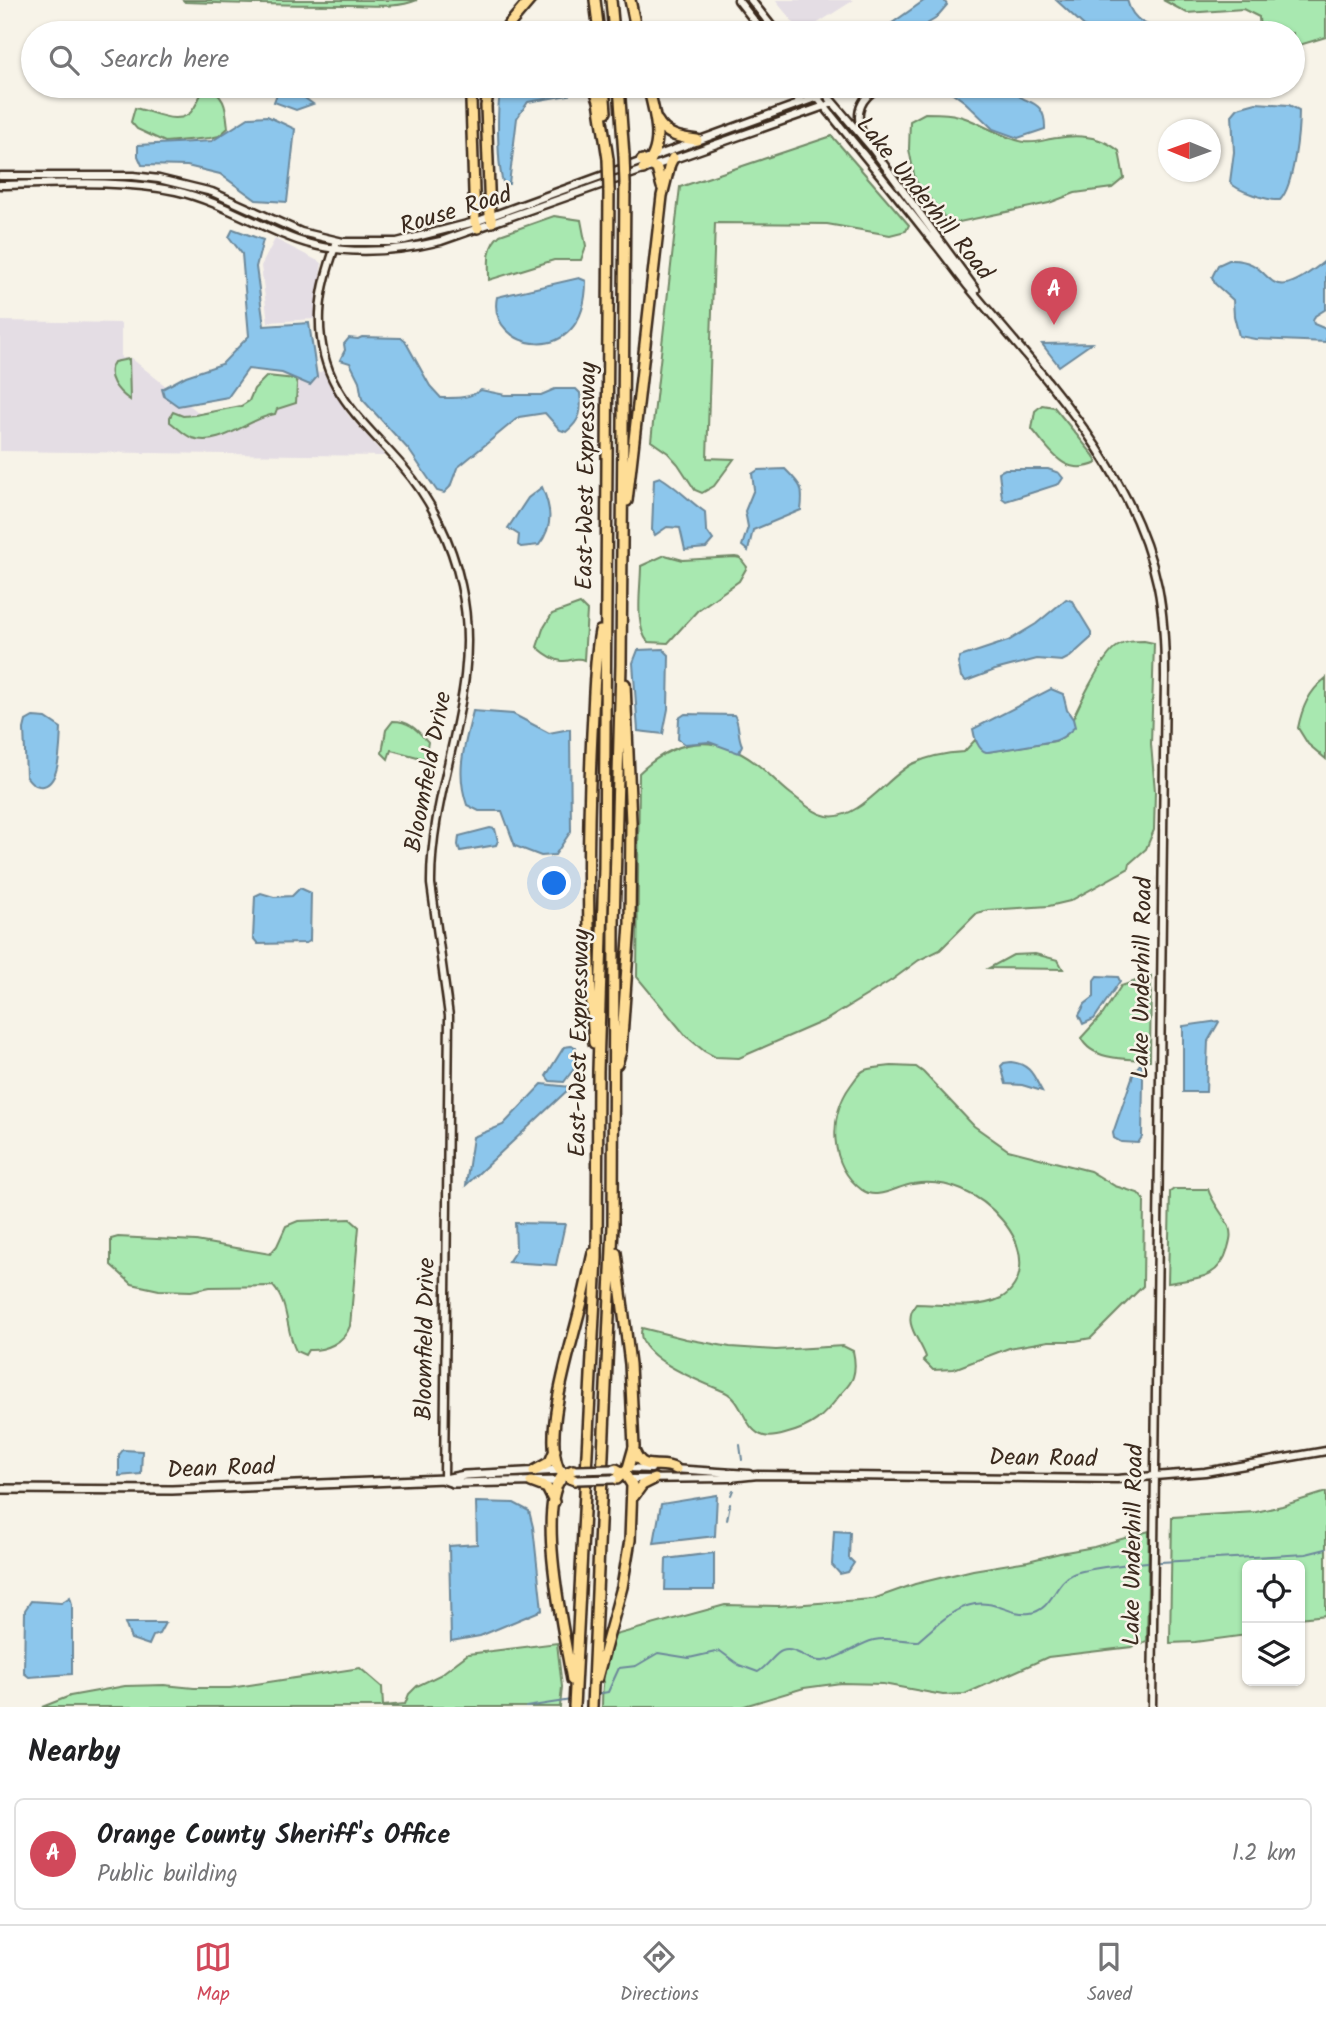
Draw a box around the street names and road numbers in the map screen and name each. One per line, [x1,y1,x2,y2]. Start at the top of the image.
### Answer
street label: Lake Underhill Road [845,108,1003,291]
street label: Rouse Road [395,175,518,246]
street label: East-West Expressway [566,361,609,590]
street label: Bloomfield Drive [394,688,464,856]
street label: Lake Underhill Road [1122,876,1164,1079]
street label: East-West Expressway [559,928,602,1157]
street label: Bloomfield Drive [405,1257,447,1421]
street label: Dean Road [989,1439,1098,1479]
street label: Lake Underhill Road [1113,1443,1155,1646]
street label: Dean Road [166,1448,277,1490]

